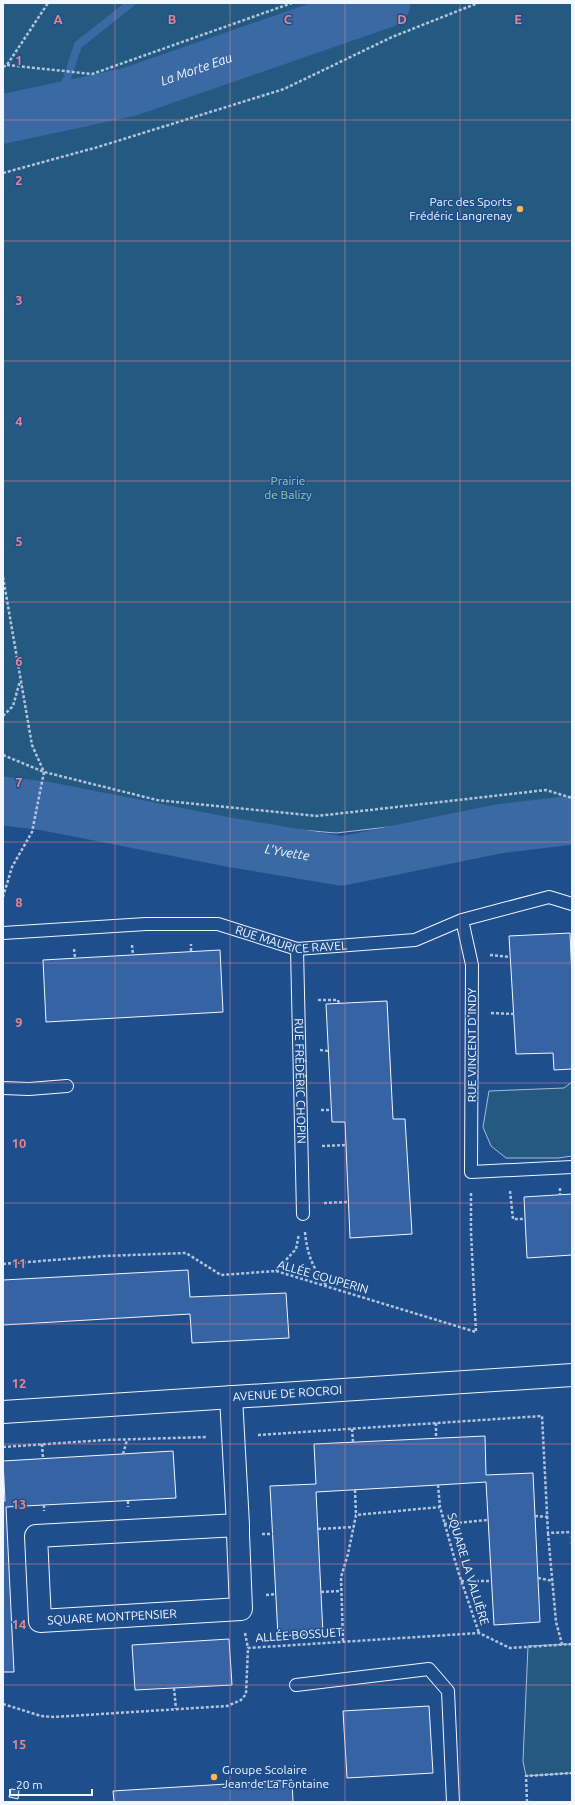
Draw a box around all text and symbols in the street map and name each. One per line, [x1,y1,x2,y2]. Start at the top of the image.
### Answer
text: A [53,12,63,26]
text: B [168,12,177,26]
text: C [284,12,293,26]
text: D [397,12,407,26]
text: E [514,12,522,26]
water label: La Morte Eau [159,50,234,88]
text: 1 [15,53,23,67]
text: 2 [15,173,23,187]
place label: Parc des Sports Frédéric Langrenay [409,195,512,222]
marker: Parc des Sports Frédéric Langrenay [515,204,525,214]
text: 3 [15,293,23,307]
text: 4 [15,414,23,428]
park label: Prairie de Balizy [264,474,312,501]
text: 5 [15,534,23,548]
text: 6 [15,654,23,668]
text: 7 [15,775,23,789]
water label: L'Yvette [264,841,311,863]
text: 8 [15,895,23,909]
street label: RUE MAURICE RAVEL [234,923,347,955]
street label: RUE VINCENT D'INDY [465,988,478,1102]
text: 9 [15,1015,23,1029]
street label: RUE FRÉDÉRIC CHOPIN [293,1018,308,1144]
text: 10 [12,1136,26,1150]
text: 11 [12,1256,26,1270]
street label: ALLÉE COUPERIN [276,1257,370,1296]
text: 12 [12,1376,26,1390]
street label: AVENUE DE ROCROI [232,1383,343,1403]
text: 13 [12,1497,26,1511]
street label: SQUARE LA VALLIÈRE [445,1511,492,1627]
street label: SQUARE MONTPENSIER [47,1607,178,1626]
text: 14 [12,1617,26,1631]
street label: ALLÉE BOSSUET [255,1625,343,1644]
text: 15 [12,1737,26,1751]
place label: Groupe Scolaire Jean de La Fontaine [222,1763,329,1790]
scale bar [10,1771,92,1797]
marker: Groupe Scolaire Jean de La Fontaine [209,1772,219,1782]
text: 20 m [16,1778,43,1791]

